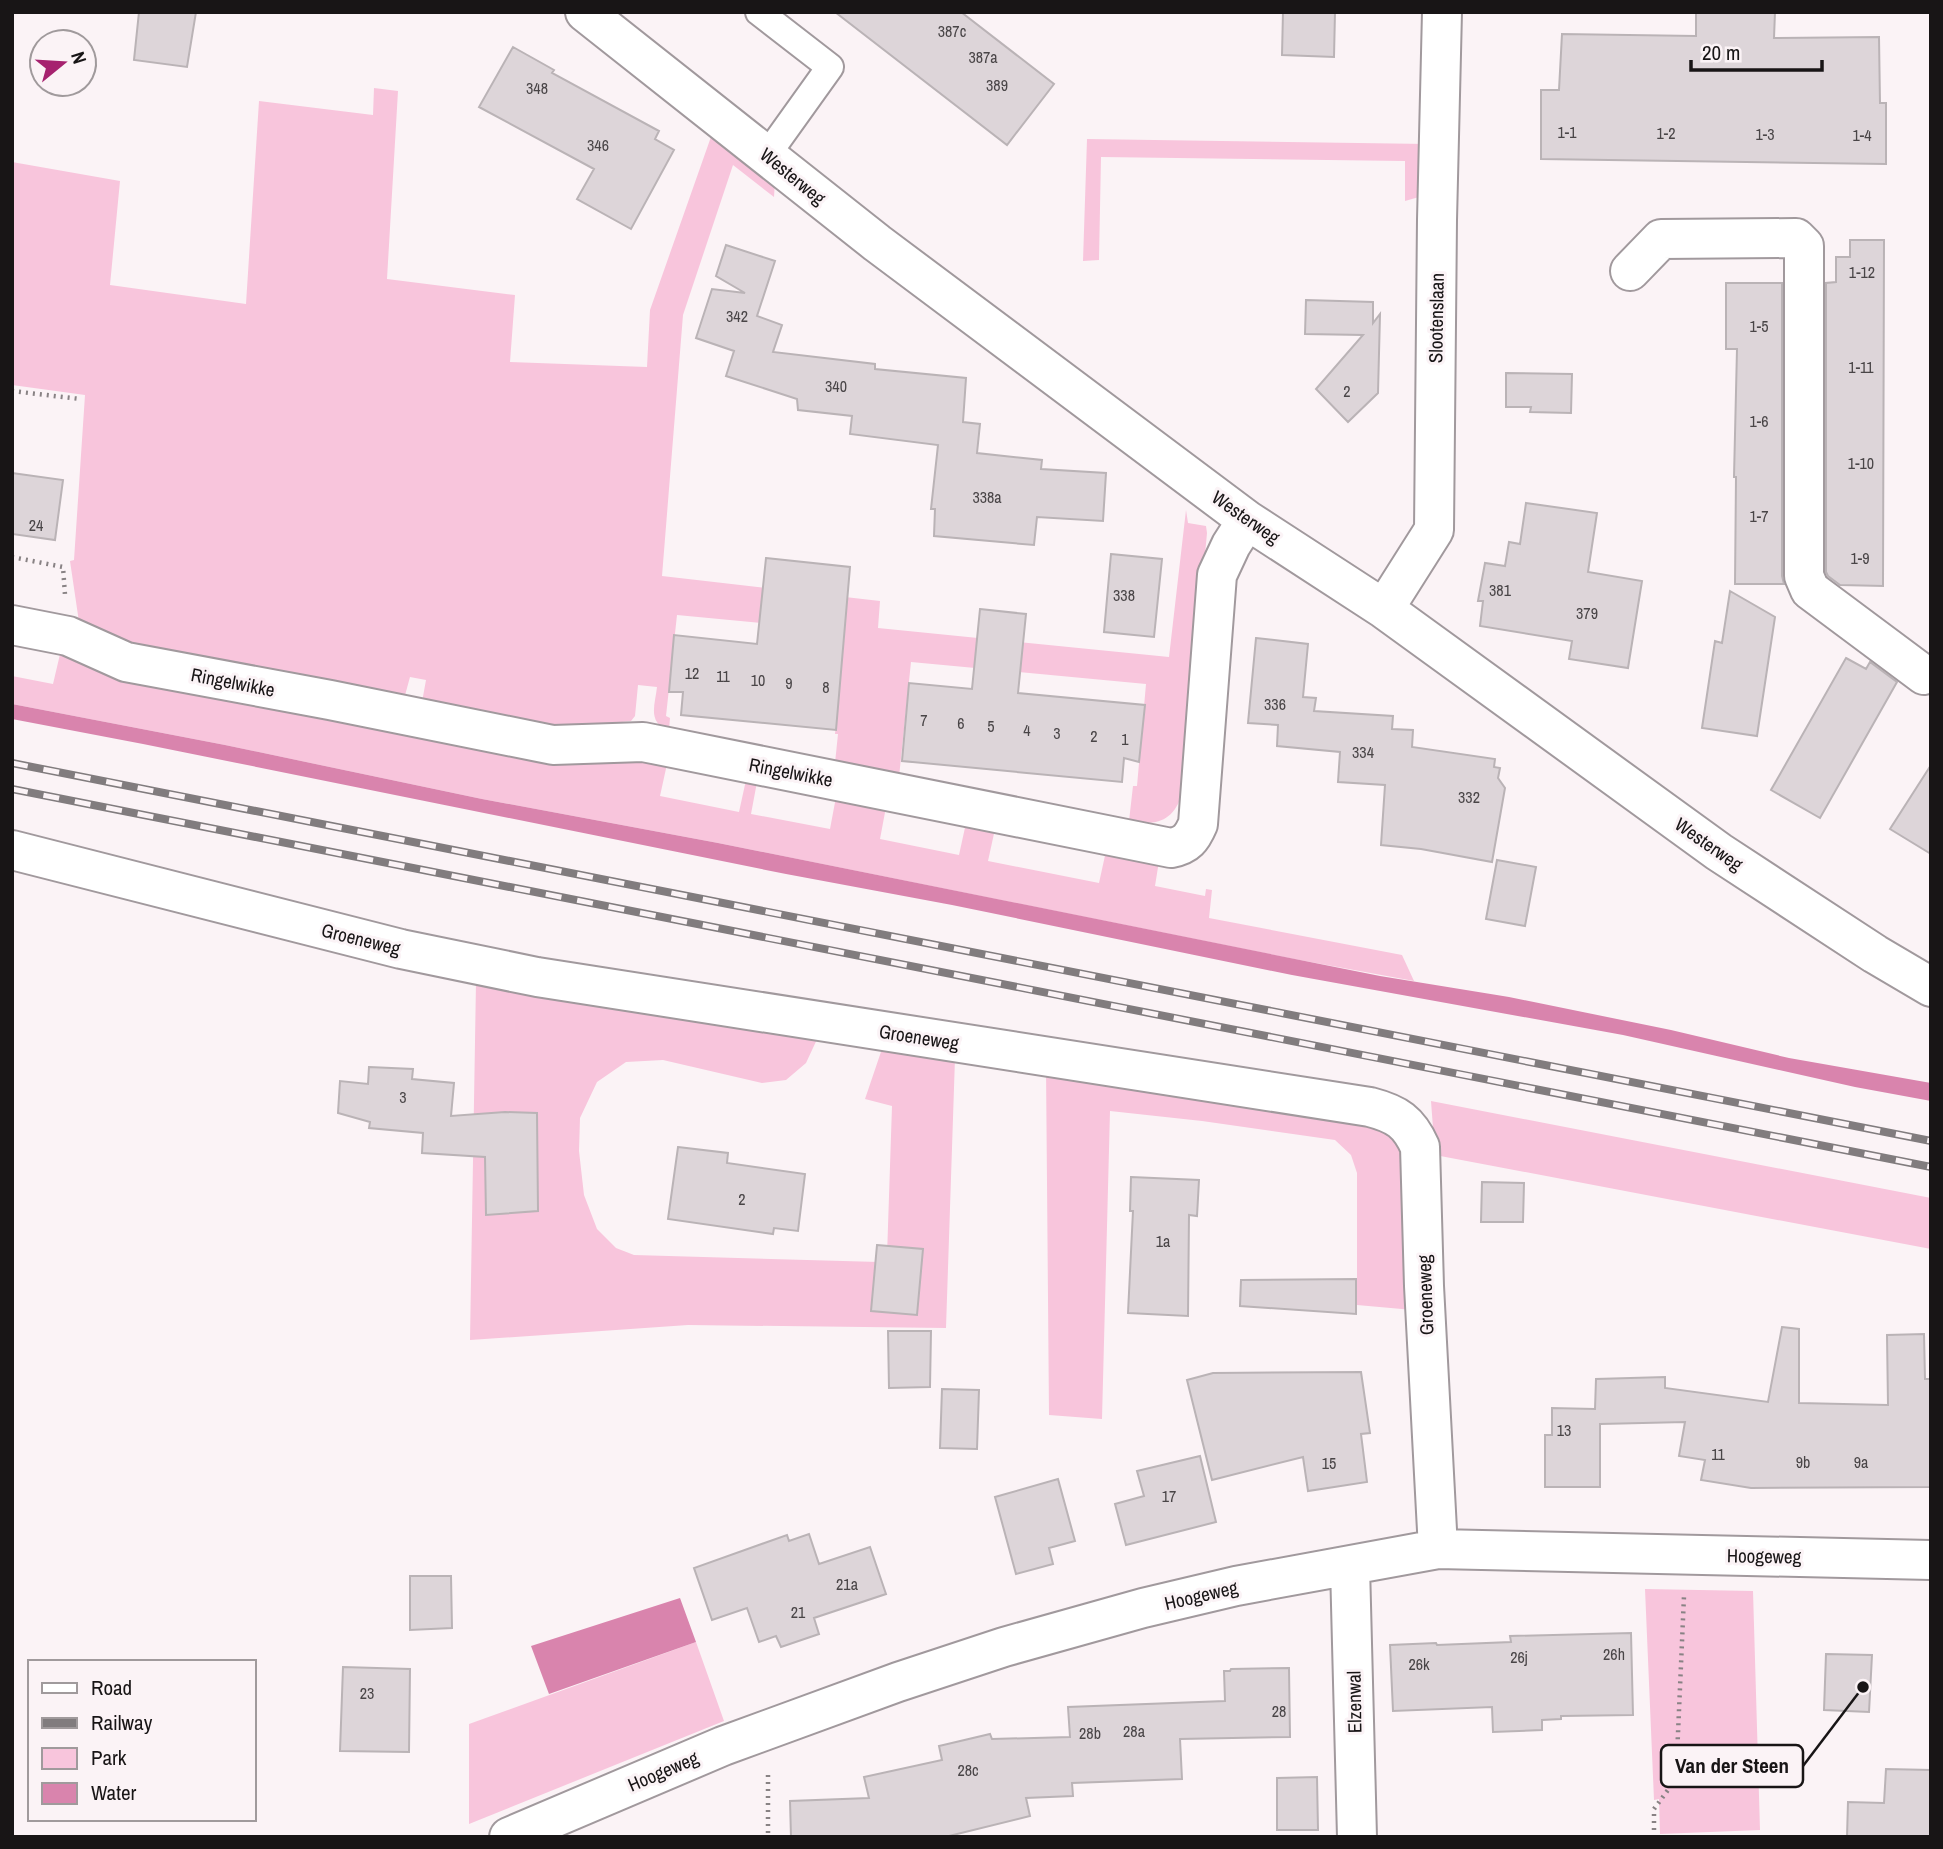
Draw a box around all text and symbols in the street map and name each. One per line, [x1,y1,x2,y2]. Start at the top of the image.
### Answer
house number: 387c [938,20,967,42]
north arrow [28,28,98,98]
scale bar [1691,28,1822,72]
text: 20 m [1702,38,1740,67]
house number: 387a [968,46,998,68]
text: N [65,48,93,67]
house number: 389 [986,74,1008,96]
house number: 348 [526,77,548,99]
house number: 1-1 [1558,121,1577,143]
house number: 1-2 [1657,122,1675,144]
house number: 1-3 [1756,123,1774,145]
house number: 1-4 [1853,124,1871,146]
house number: 346 [587,134,609,156]
street label: Westerweg [755,141,832,211]
house number: 1-12 [1849,261,1875,283]
street label: Slootenslaan [1422,273,1450,363]
house number: 342 [726,305,748,327]
house number: 1-5 [1750,315,1768,337]
house number: 1-11 [1848,356,1874,378]
house number: 340 [825,375,847,397]
house number: 2 [1343,380,1351,402]
house number: 1-6 [1750,410,1768,432]
house number: 1-10 [1848,452,1874,474]
street label: Westerweg [1207,484,1286,550]
house number: 338a [972,486,1002,508]
house number: 1-7 [1750,505,1768,527]
house number: 24 [29,514,43,536]
house number: 1-9 [1851,547,1869,569]
house number: 381 [1489,579,1512,601]
house number: 338 [1113,584,1135,606]
house number: 379 [1576,602,1598,624]
street label: Ringelwikke [189,661,277,703]
house number: 12 [685,662,699,684]
house number: 11 [716,665,731,687]
house number: 10 [751,669,765,691]
house number: 9 [785,672,793,694]
house number: 8 [822,676,830,698]
house number: 336 [1264,693,1286,715]
house number: 7 [920,709,928,731]
house number: 6 [957,712,965,734]
house number: 5 [987,715,995,737]
house number: 4 [1023,719,1031,741]
house number: 3 [1053,722,1061,744]
house number: 2 [1090,725,1098,747]
house number: 1 [1121,728,1129,750]
house number: 334 [1352,741,1374,763]
street label: Ringelwikke [747,751,835,793]
house number: 332 [1458,786,1480,808]
street label: Westerweg [1670,811,1749,877]
street label: Groeneweg [319,917,404,961]
street label: Groeneweg [877,1018,961,1056]
house number: 3 [399,1086,407,1108]
house number: 2 [738,1188,746,1210]
house number: 1a [1156,1230,1171,1252]
street label: Groeneweg [1411,1254,1439,1336]
house number: 13 [1557,1419,1571,1441]
house number: 11 [1711,1443,1726,1465]
house number: 9b [1796,1451,1810,1473]
house number: 9a [1854,1451,1869,1473]
house number: 15 [1322,1452,1336,1474]
house number: 17 [1162,1485,1176,1507]
street label: Hoogeweg [1727,1542,1802,1570]
house number: 21a [836,1573,859,1595]
street label: Hoogeweg [1162,1574,1241,1616]
house number: 21 [791,1601,806,1623]
house number: 26h [1603,1643,1625,1665]
house number: 26j [1510,1646,1528,1668]
house number: 26k [1408,1653,1430,1675]
legend [28,1660,256,1821]
street label: Elzenwal [1340,1671,1368,1733]
text: Road [91,1673,132,1702]
house number: 23 [360,1682,374,1704]
house number: 28 [1272,1700,1286,1722]
text: Railway [91,1708,153,1737]
house number: 28a [1123,1720,1146,1742]
house number: 28b [1079,1722,1101,1744]
text: Park [91,1743,127,1772]
street label: Hoogeweg [624,1744,703,1798]
callout: Van der Steen [1661,1745,1803,1787]
text: Van der Steen [1675,1751,1789,1780]
house number: 28c [957,1759,979,1781]
text: Water [91,1778,137,1807]

